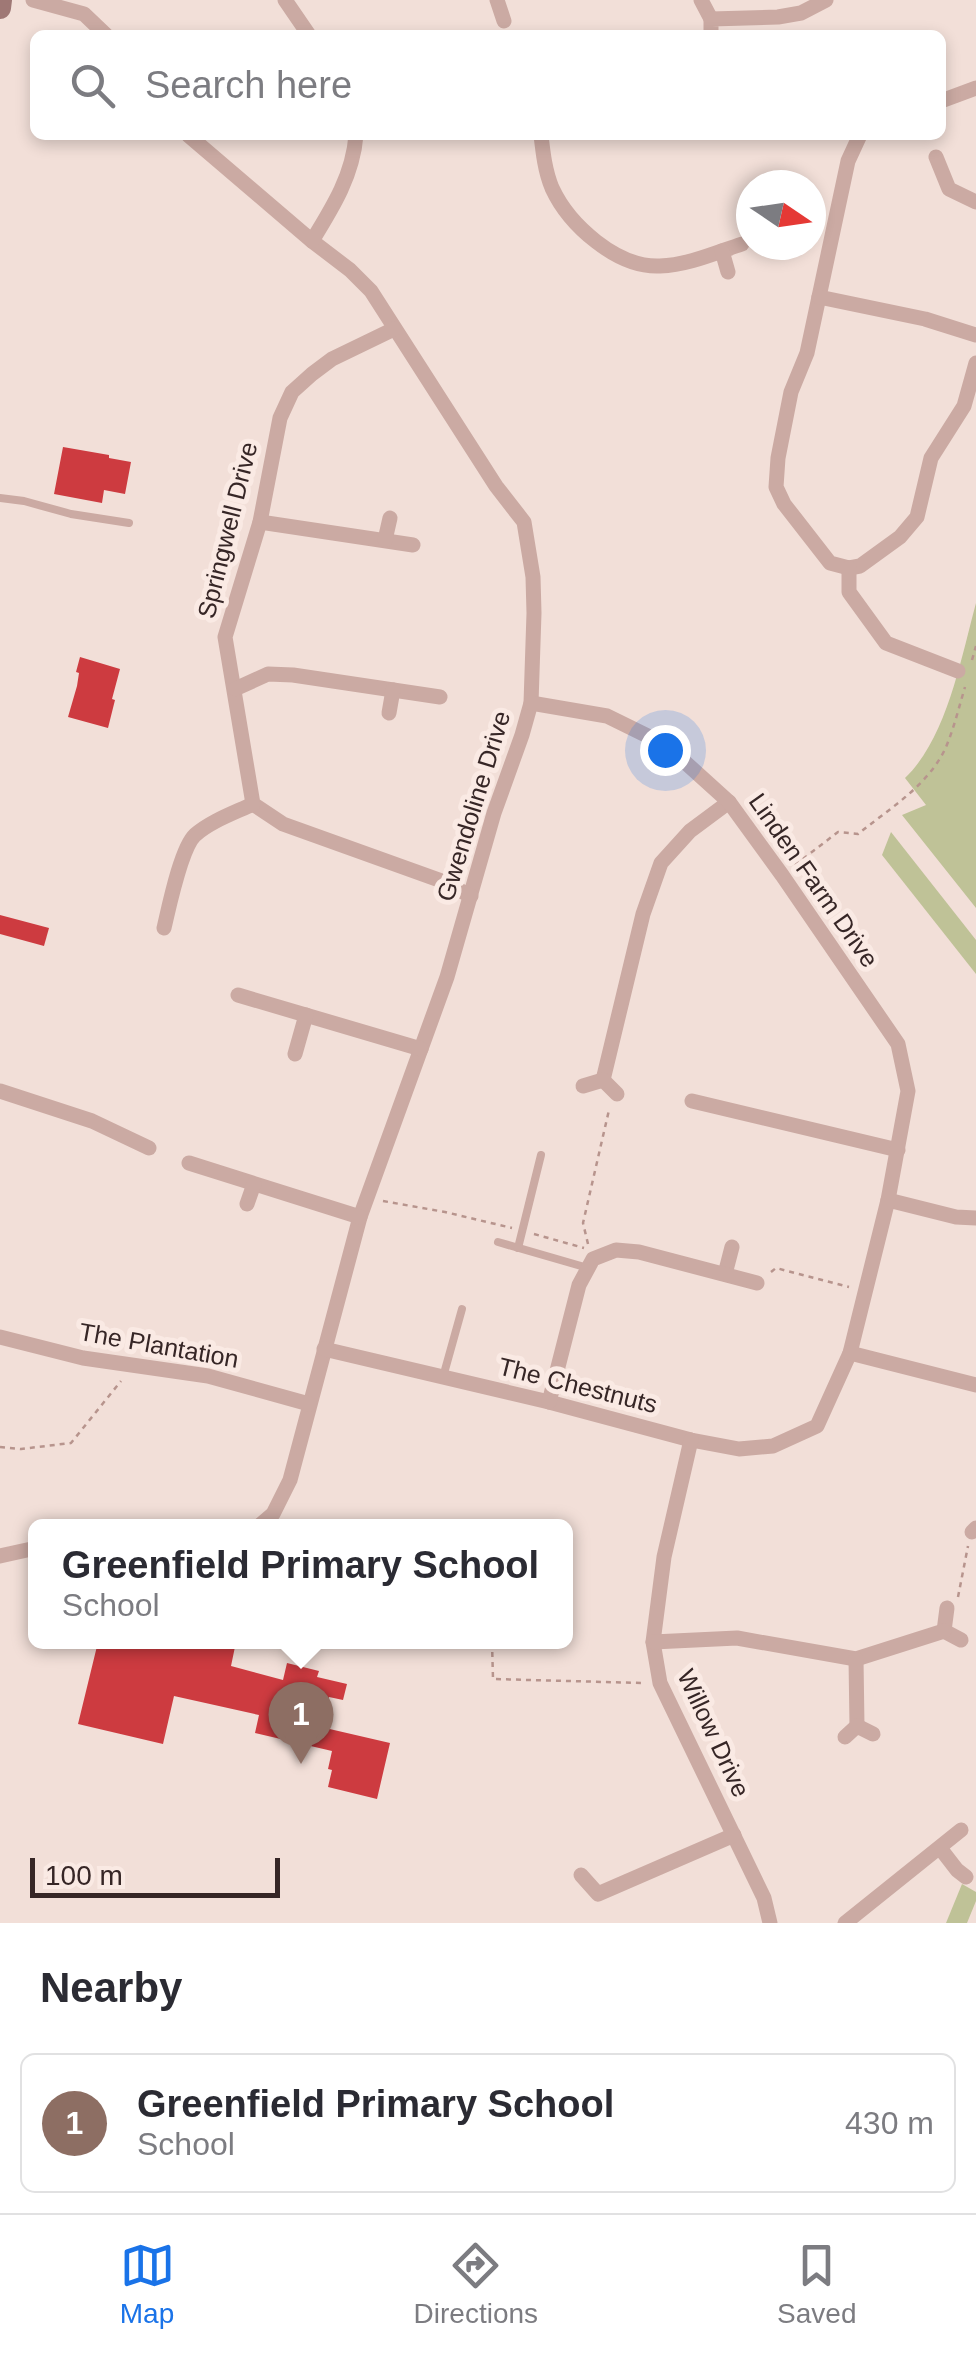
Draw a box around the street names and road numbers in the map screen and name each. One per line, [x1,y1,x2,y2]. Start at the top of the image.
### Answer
street label: Springwell Drive [192,439,262,621]
street label: Gwendoline Drive [431,708,515,904]
street label: Linden Farm Drive [744,788,884,972]
street label: The Plantation [77,1317,241,1373]
street label: The Chestnuts [496,1352,660,1418]
street label: Willow Drive [672,1665,756,1801]

